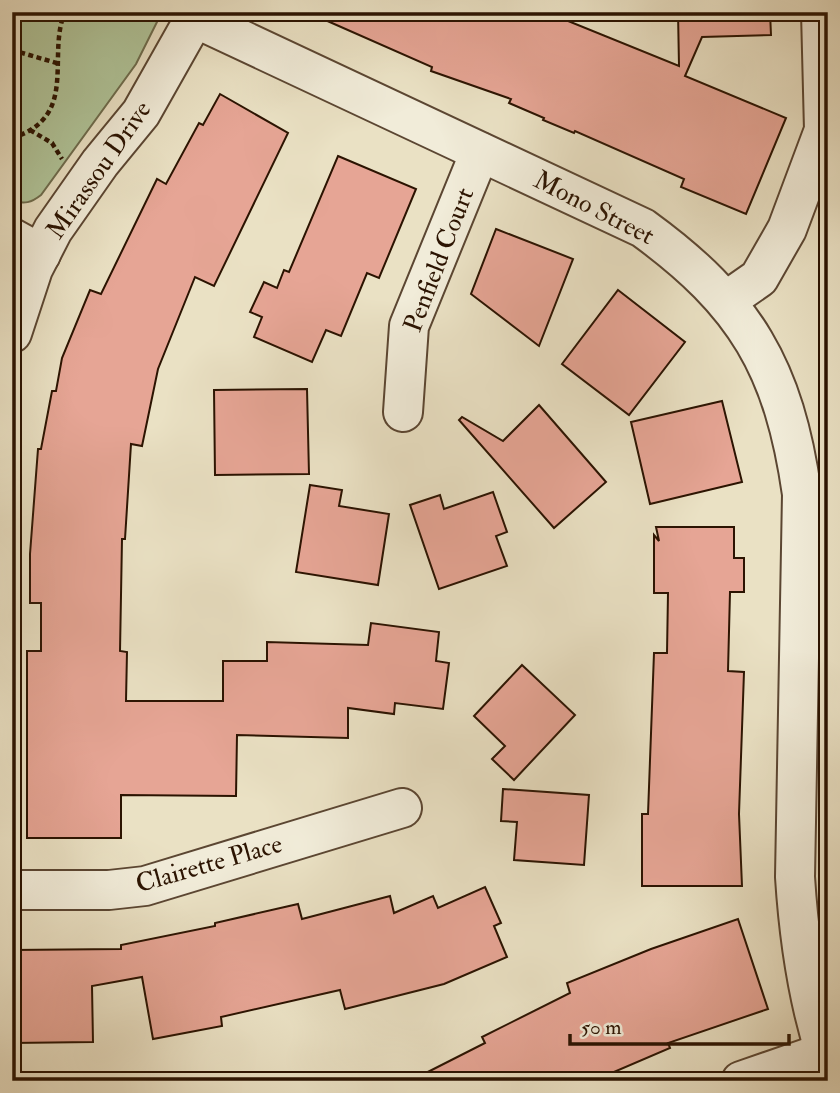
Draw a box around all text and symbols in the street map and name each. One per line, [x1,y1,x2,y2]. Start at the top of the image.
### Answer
street label: Mirassou Drive [40,95,158,245]
street label: Mono Street [528,164,660,252]
street label: Penfield Court [397,183,481,337]
street label: Clairette Place [132,828,286,900]
scale bar [570,1002,789,1046]
text: 50 m [581,1014,622,1041]

